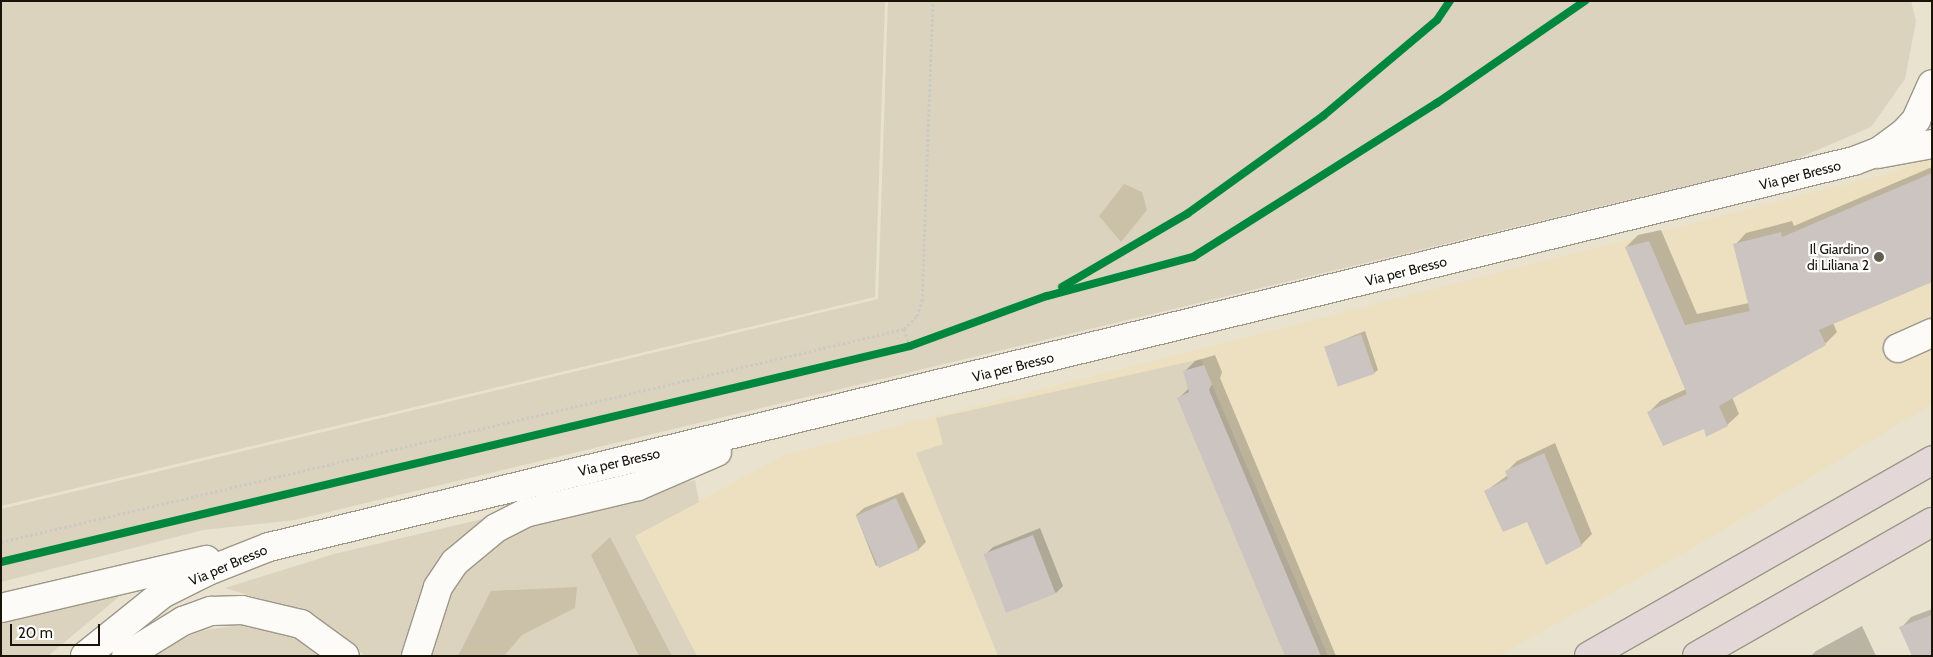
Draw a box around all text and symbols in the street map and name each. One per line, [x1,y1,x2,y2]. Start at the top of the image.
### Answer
street label: Via per Bresso [1757,157,1843,193]
place label: Il Giardino di Liliana 2 [1807,241,1869,274]
marker: Il Giardino di Liliana 2 [1873,251,1885,263]
street label: Via per Bresso [1363,253,1449,289]
street label: Via per Bresso [970,349,1056,385]
street label: Via per Bresso [576,444,662,480]
street label: Via per Bresso [186,541,270,589]
scale bar [12,614,102,646]
text: 20 m [18,624,53,642]

